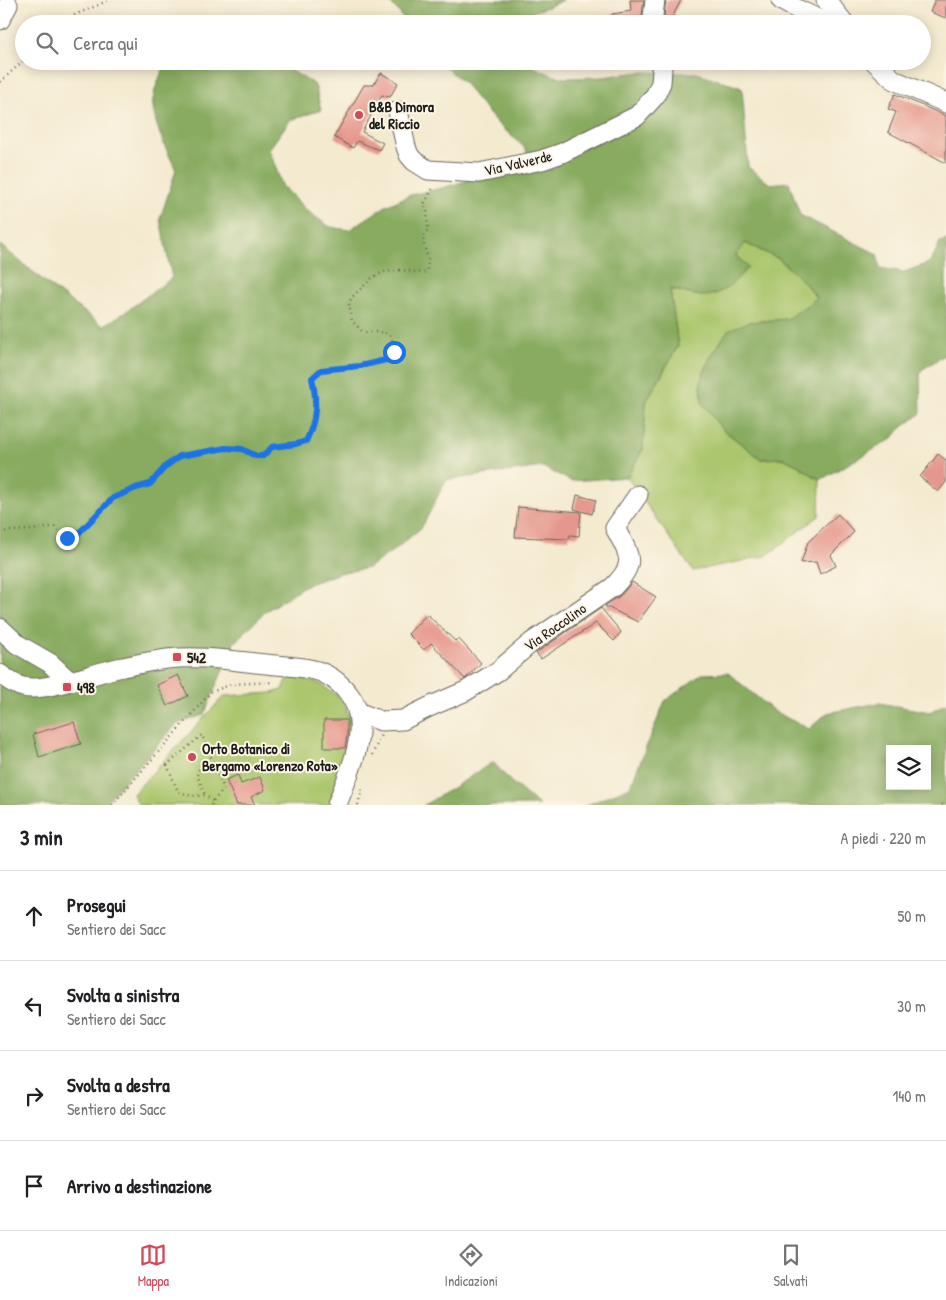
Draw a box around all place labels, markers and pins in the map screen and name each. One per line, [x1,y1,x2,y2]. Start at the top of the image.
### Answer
place label: B&B Dimora del Riccio [369,96,434,134]
marker: B&B Dimora del Riccio [353,109,365,121]
place label: 542 [187,647,207,668]
marker: 542 [171,651,183,663]
place label: 498 [77,677,95,698]
marker: 498 [61,681,73,693]
place label: Orto Botanico di Bergamo «Lorenzo Rota» [202,738,338,777]
marker: Orto Botanico di Bergamo «Lorenzo Rota» [186,751,198,763]

